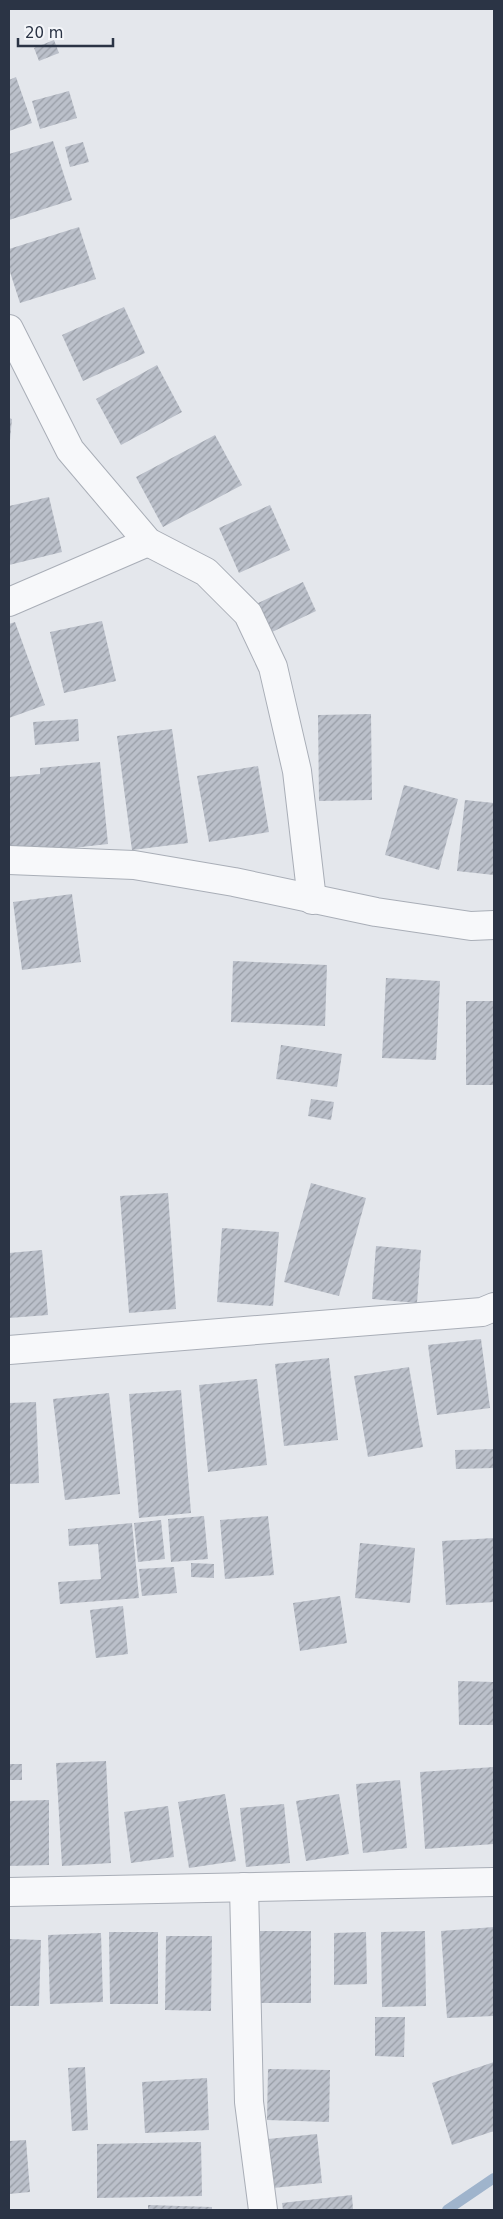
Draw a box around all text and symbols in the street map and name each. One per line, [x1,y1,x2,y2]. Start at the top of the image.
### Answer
scale bar [18,15,112,47]
text: 20 m [25,24,63,42]

